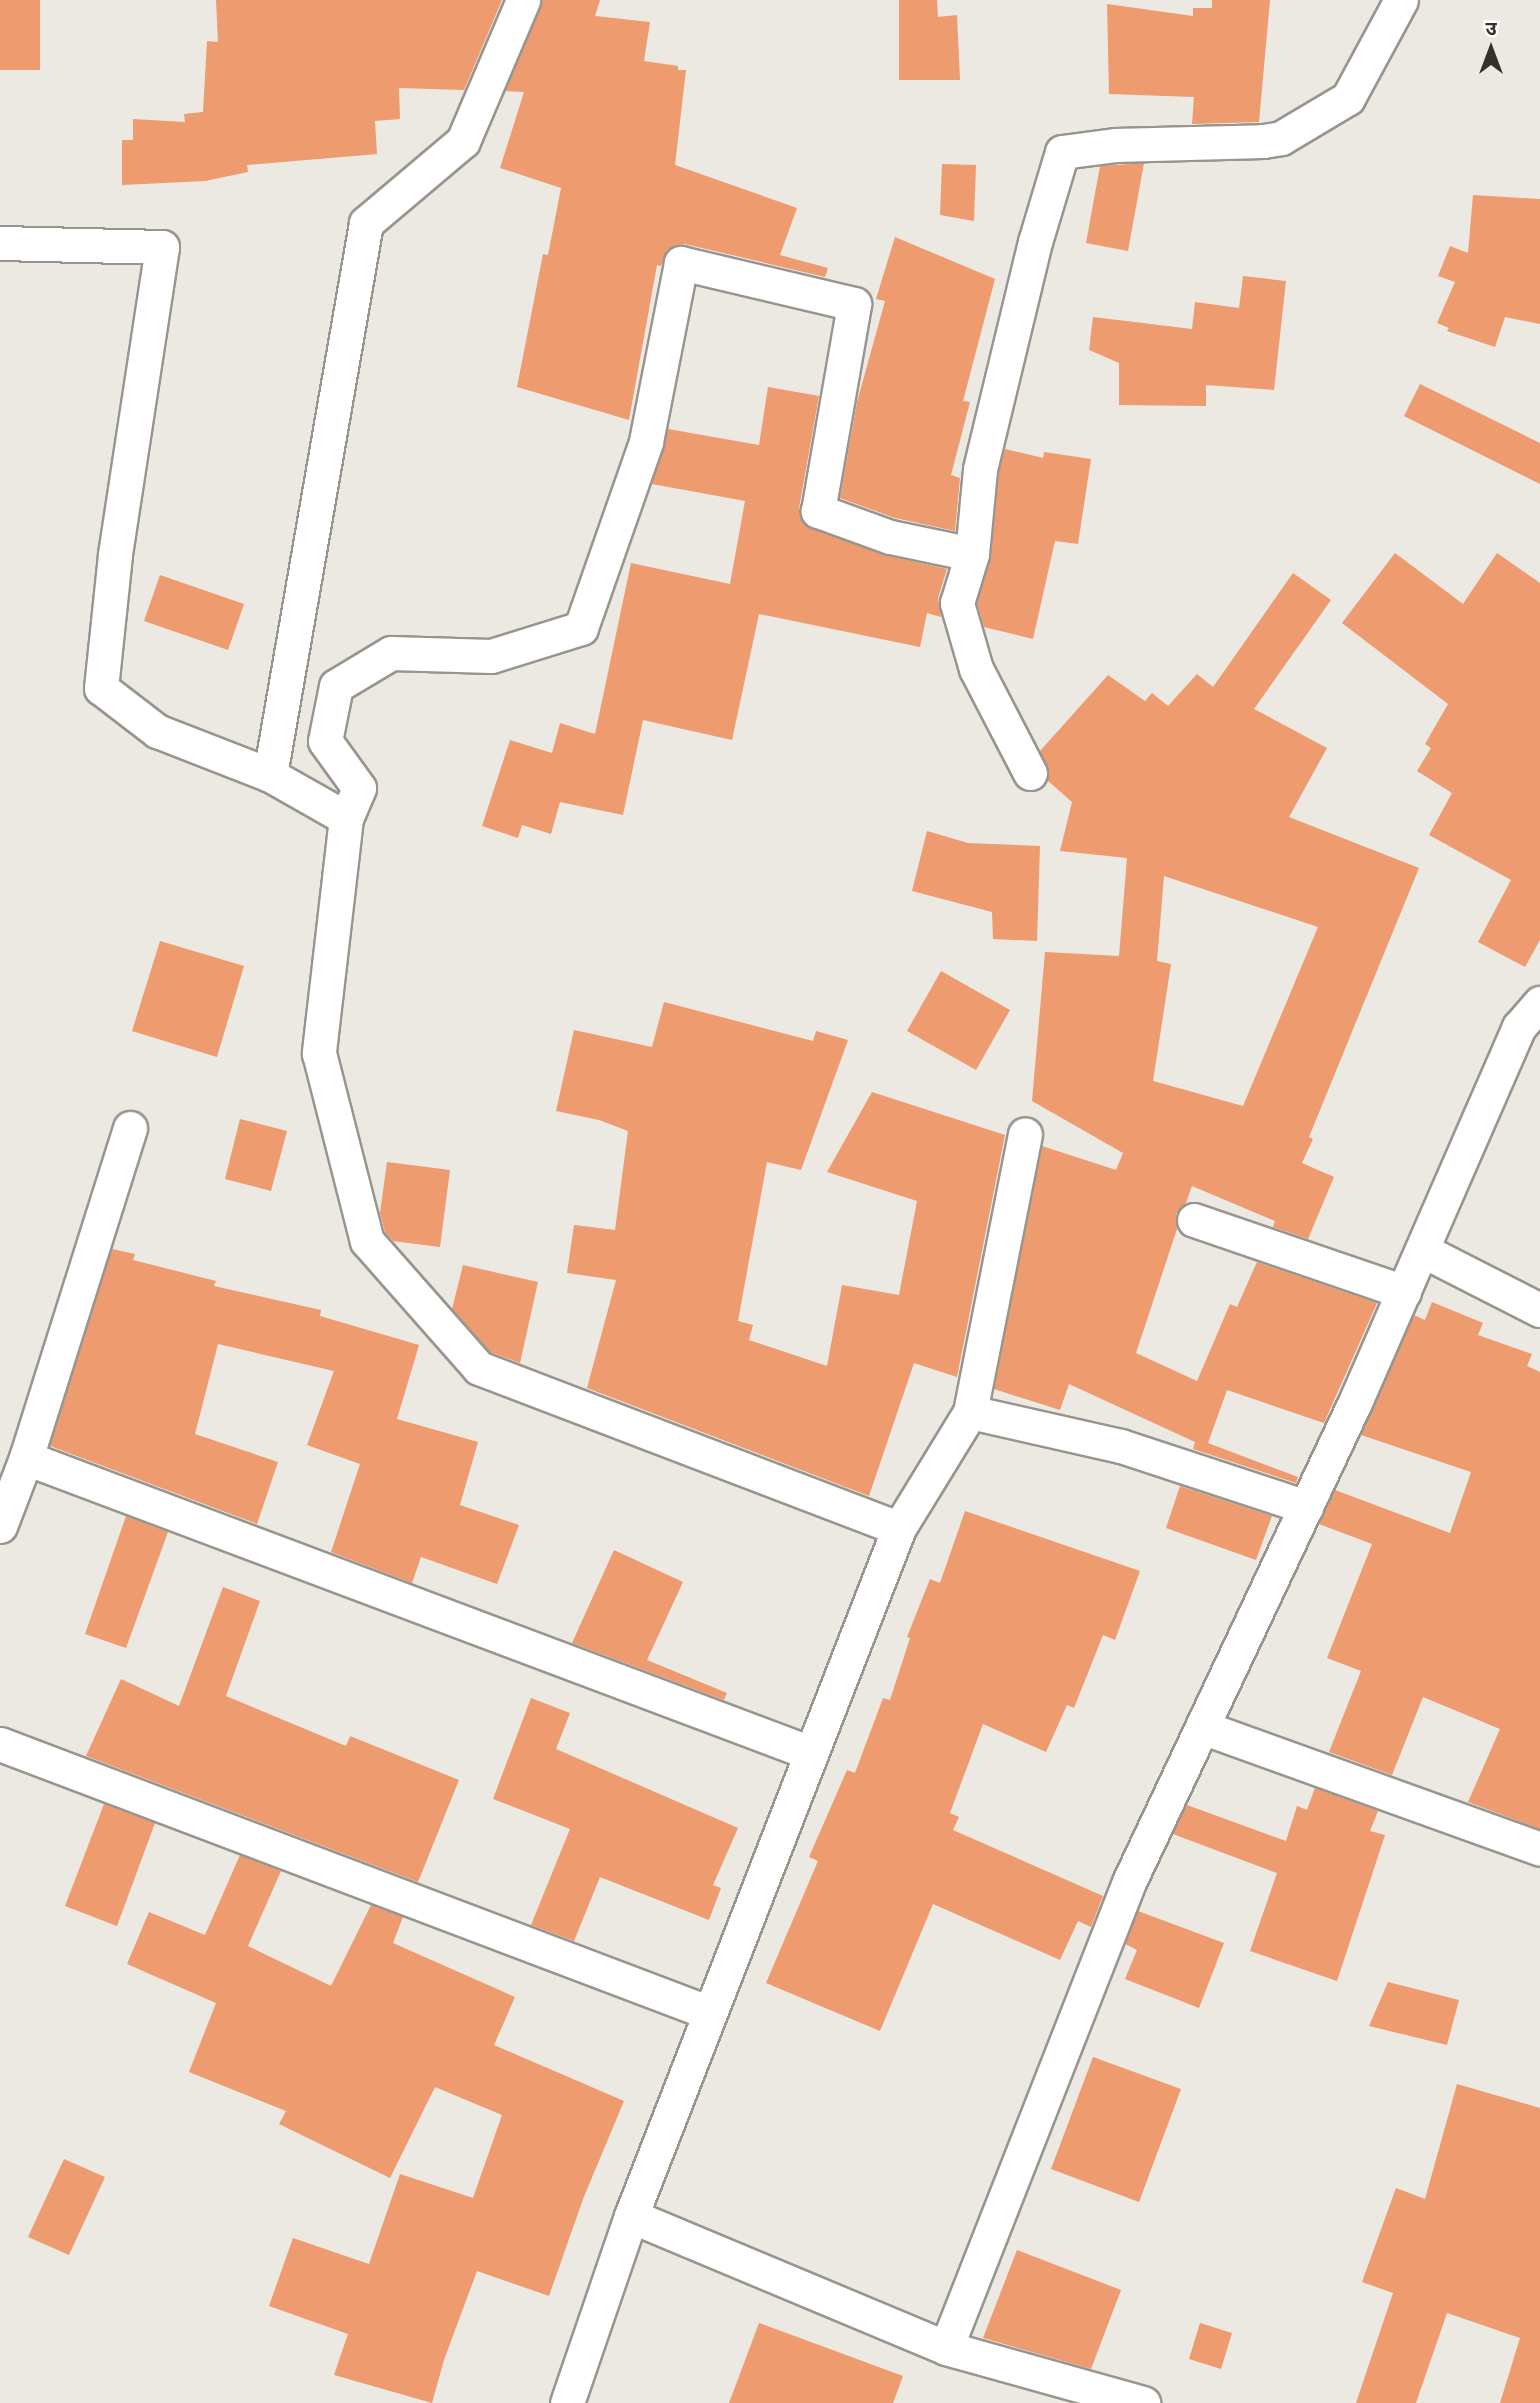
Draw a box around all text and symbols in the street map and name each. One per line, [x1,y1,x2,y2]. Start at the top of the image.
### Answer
text: उ [1485,13,1497,42]
north arrow [1456,14,1526,84]

